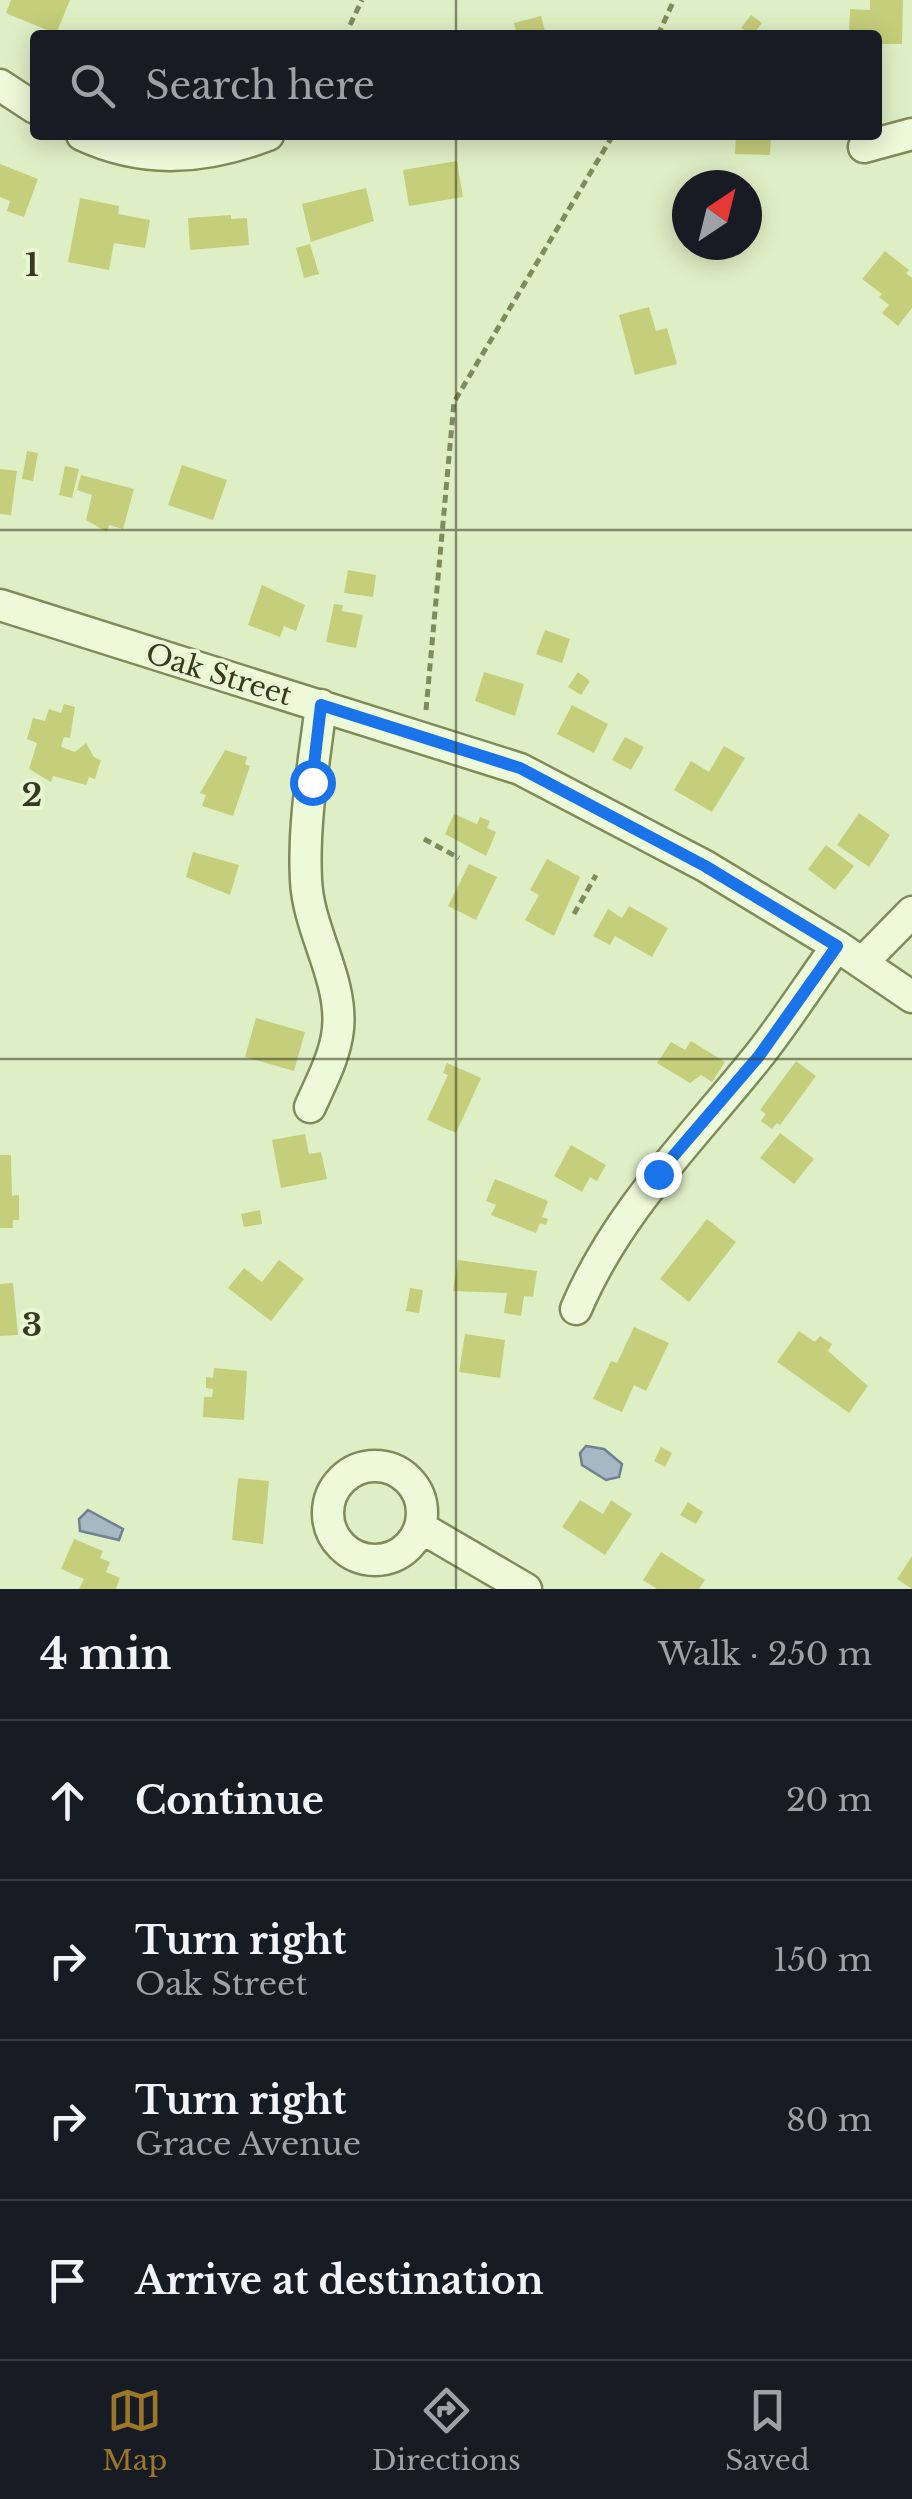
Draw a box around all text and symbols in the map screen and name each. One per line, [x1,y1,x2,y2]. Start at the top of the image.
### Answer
search box [30,30,882,140]
icon: search [65,58,120,113]
text: Search here [145,62,375,109]
north arrow [672,170,762,260]
text: 1 [25,245,39,285]
street label: Oak Street [142,636,297,713]
route start [290,760,336,806]
text: 2 [22,775,42,815]
route end [636,1152,682,1198]
text: 3 [22,1305,42,1345]
text: 4 min [40,1628,171,1680]
text: Walk · 250 m [658,1634,872,1674]
icon: ahead [40,1773,95,1828]
text: Continue [135,1777,324,1824]
text: 20 m [786,1780,872,1820]
text: Turn right [135,1917,346,1964]
icon: right [40,1933,95,1988]
text: 150 m [773,1940,872,1980]
text: Oak Street [135,1964,307,2004]
text: Turn right [135,2077,346,2124]
icon: right [40,2093,95,2148]
text: 80 m [786,2100,872,2140]
text: Grace Avenue [135,2124,361,2164]
icon: arrive [40,2253,95,2308]
text: Arrive at destination [135,2257,544,2304]
tab: Map [102,2383,167,2478]
tab: Directions [372,2383,521,2478]
tab: Saved [725,2383,810,2478]

